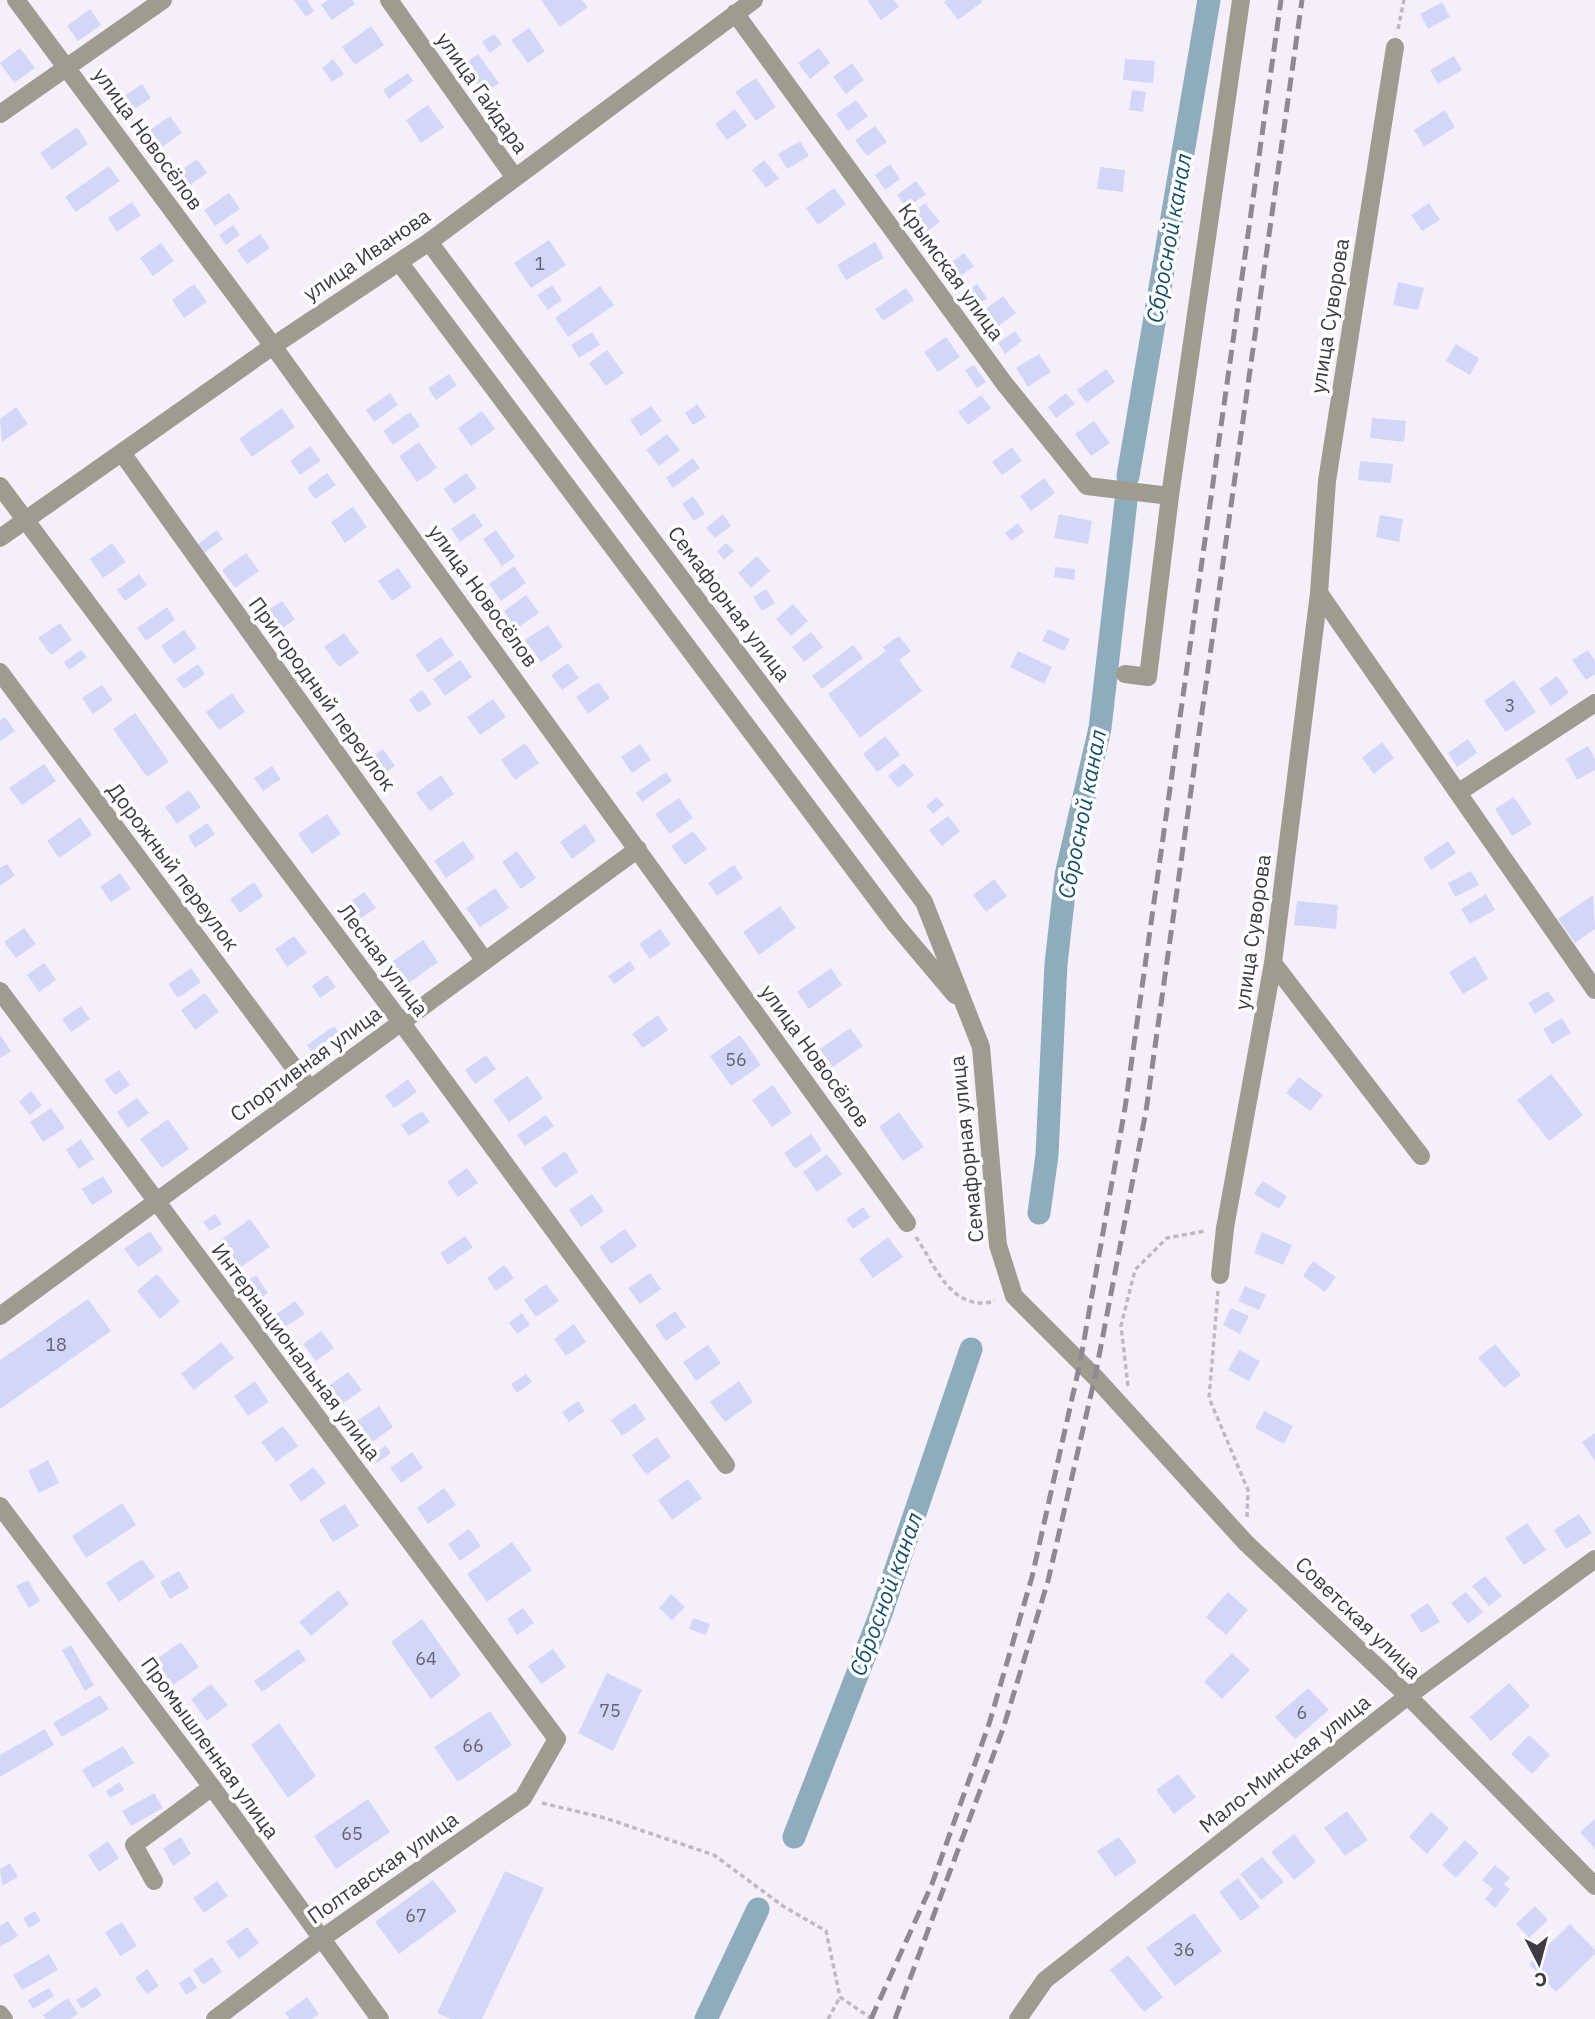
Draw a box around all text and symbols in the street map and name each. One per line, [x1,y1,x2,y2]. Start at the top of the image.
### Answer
street label: улица Гайдара [430,26,535,159]
street label: улица Новосёлов [87,61,210,216]
water label: Сбросной канал [1138,151,1198,325]
street label: Крымская улица [892,197,1011,346]
street label: улица Иванова [297,201,436,307]
street label: улица Суворова [1303,236,1355,396]
house number: 1 [535,252,545,275]
street label: улица Новосёлов [422,518,545,673]
street label: Семафорная улица [662,520,798,687]
street label: Пригородный переулок [243,591,403,796]
house number: 3 [1505,694,1515,717]
water label: Сбросной канал [1050,727,1112,901]
street label: Дорожный переулок [101,777,246,956]
street label: улица Суворова [1227,852,1277,1011]
street label: Лесная улица [332,897,435,1021]
street label: улица Новосёлов [754,978,877,1133]
street label: Спортивная улица [224,999,387,1128]
house number: 56 [725,1048,747,1071]
street label: Семафорная улица [942,1054,990,1244]
street label: Интернациональная улица [206,1237,388,1466]
house number: 18 [45,1333,67,1356]
water label: Сбросной канал [842,1508,929,1680]
street label: Советская улица [1290,1550,1428,1685]
house number: 64 [415,1647,437,1670]
street label: Промышленная улица [135,1651,286,1844]
street label: Мало-Минская улица [1193,1688,1376,1839]
house number: 75 [599,1699,621,1722]
house number: 6 [1297,1701,1307,1724]
house number: 66 [462,1734,484,1757]
street label: Полтавская улица [301,1805,463,1930]
house number: 65 [341,1822,363,1845]
house number: 67 [405,1904,427,1927]
north arrow [1504,1928,1574,1998]
house number: 36 [1173,1938,1195,1961]
text: С [1533,1967,1548,1992]

